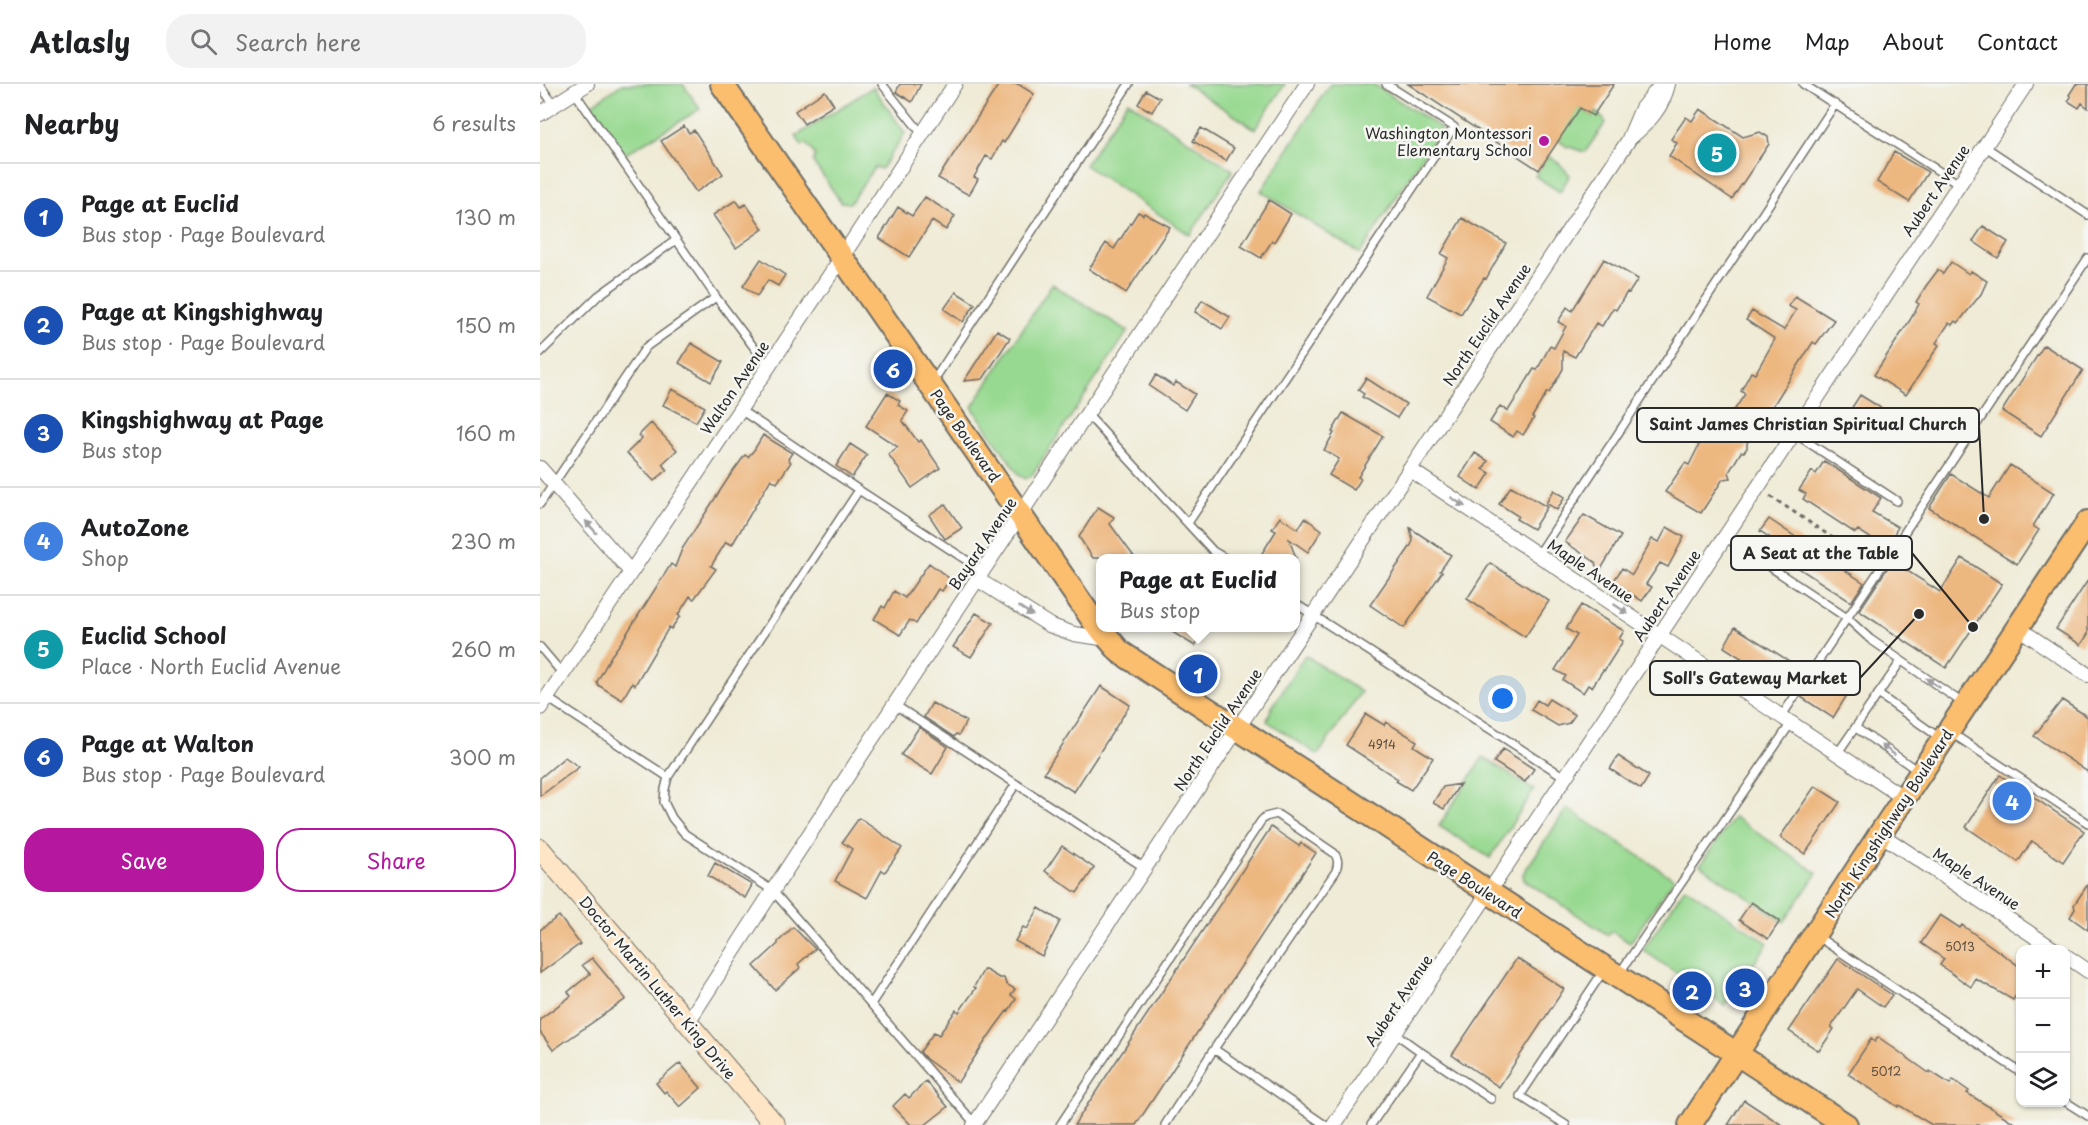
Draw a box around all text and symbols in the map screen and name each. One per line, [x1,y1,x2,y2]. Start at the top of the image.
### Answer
search box [166,14,586,68]
text: Atlasly [30,20,130,63]
icon: search [187,25,220,58]
text: Search here [235,25,361,58]
text: Home [1713,25,1772,57]
text: Map [1805,25,1850,57]
text: About [1883,25,1944,57]
text: Contact [1977,25,2058,57]
text: Nearby [24,104,119,143]
text: 6 results [432,108,516,138]
place label: Washington Montessori Elementary School [1365,121,1532,161]
pin: 5 [1698,130,1736,176]
marker: Washington Montessori Elementary School [1537,134,1551,148]
street label: Aubert Avenue [1896,139,1974,241]
text: Page at Euclid [81,186,239,219]
text: 1 [39,202,48,232]
text: 130 m [456,202,516,232]
text: Bus stop · Page Boulevard [81,219,325,249]
street label: North Euclid Avenue [1436,258,1536,390]
text: Page at Kingshighway [81,294,323,327]
text: 2 [36,310,51,340]
text: 150 m [456,310,516,340]
text: Bus stop · Page Boulevard [81,327,325,357]
street label: Walton Avenue [694,335,774,439]
pin: 6 [874,346,912,392]
street label: Page Boulevard [925,384,1007,486]
text: Kingshighway at Page [81,402,324,435]
callout: Saint James Christian Spiritual Church [1637,408,1979,442]
text: Saint James Christian Spiritual Church [1649,411,1967,435]
text: 3 [37,418,50,448]
text: 160 m [456,418,516,448]
text: Bus stop [81,435,162,465]
street label: Bayard Avenue [942,492,1022,594]
one-way arrow [1450,496,1466,507]
text: AutoZone [81,510,189,543]
one-way arrow [585,519,598,535]
text: 4 [37,526,50,556]
text: 230 m [451,526,516,556]
street label: Maple Avenue [1543,533,1639,607]
callout: A Seat at the Table [1731,536,1912,570]
text: A Seat at the Table [1743,540,1899,564]
text: Shop [81,543,129,573]
street label: Aubert Avenue [1627,544,1705,646]
popup [1096,554,1300,632]
text: Page at Euclid [1119,562,1277,595]
text: Bus stop [1119,595,1200,625]
one-way arrow [1612,603,1628,615]
one-way arrow [1018,605,1035,616]
text: Euclid School [81,618,226,651]
text: 5 [37,634,50,664]
text: 260 m [451,634,516,664]
text: Place · North Euclid Avenue [81,651,341,681]
pin: 1 [1178,652,1218,696]
callout: Soll's Gateway Market [1650,661,1860,695]
street label: North Euclid Avenue [1167,663,1267,795]
text: Soll's Gateway Market [1663,665,1848,689]
one-way arrow [1926,677,1942,689]
your location [1488,684,1517,713]
street label: North Kingshighway Boulevard [1818,724,1958,922]
text: Page at Walton [81,726,254,759]
house number: 4914 [1368,735,1396,753]
text: 6 [36,742,51,772]
text: 300 m [449,742,516,772]
one-way arrow [1880,745,1896,756]
text: Bus stop · Page Boulevard [81,759,325,789]
pin: 4 [1992,778,2032,824]
button: Save [24,828,264,892]
button: Share [276,828,516,892]
street label: Maple Avenue [1929,841,2025,915]
street label: Page Boulevard [1423,845,1527,923]
street label: Doctor Martin Luther King Drive [574,890,742,1084]
house number: 5013 [1945,937,1975,955]
map controls [2016,945,2070,1107]
button: + [2016,945,2070,999]
street label: Aubert Avenue [1359,949,1437,1051]
pin: 3 [1726,966,1764,1010]
pin: 2 [1672,968,1712,1014]
button: − [2016,999,2070,1053]
button: layers [2016,1053,2070,1107]
house number: 5012 [1871,1062,1901,1080]

